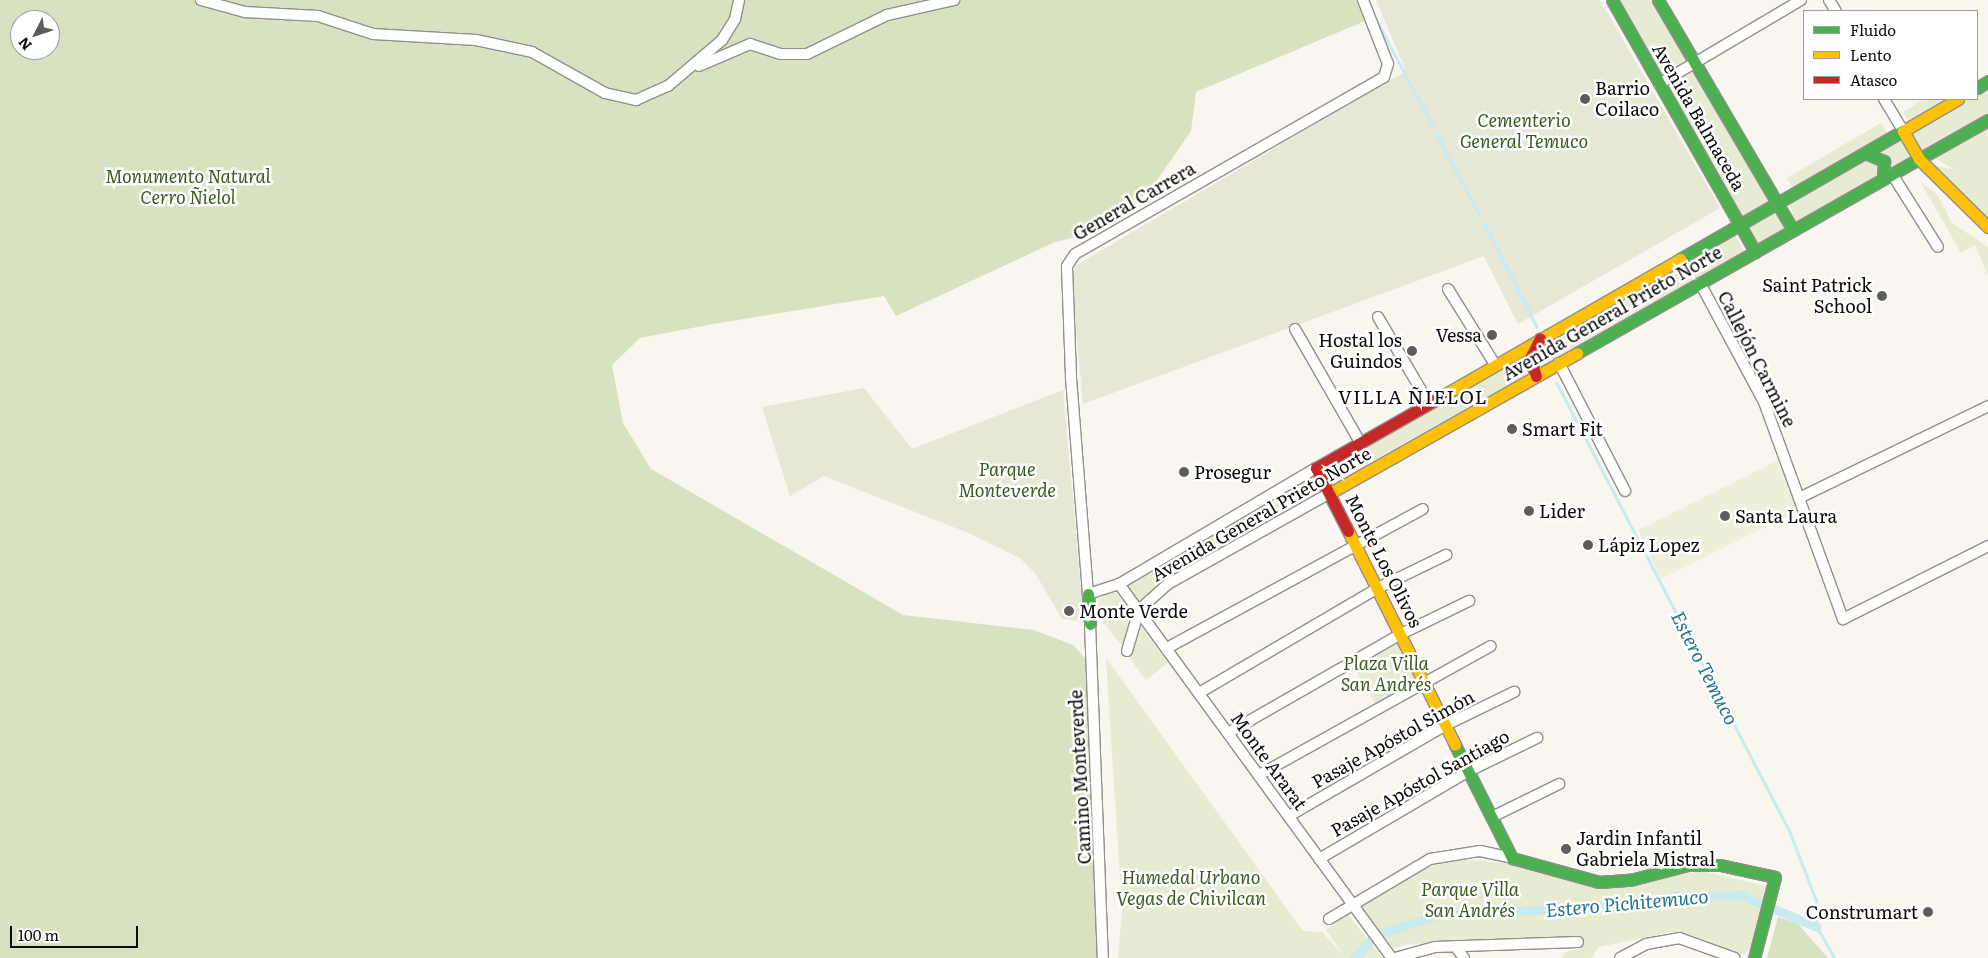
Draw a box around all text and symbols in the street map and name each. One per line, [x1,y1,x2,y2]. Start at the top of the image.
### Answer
north arrow [10,10,60,60]
legend [1803,10,1978,100]
text: Fluido [1850,18,1896,41]
text: N [13,33,36,55]
street label: Avenida Balmaceda [1648,39,1750,195]
text: Lento [1850,43,1891,66]
text: Atasco [1850,68,1897,91]
place label: Barrio Coilaco [1595,78,1659,120]
marker: Barrio Coilaco [1579,93,1591,105]
park label: Cementerio General Temuco [1460,110,1588,152]
street label: General Carrera [1069,157,1199,245]
park label: Monumento Natural Cerro Ñielol [105,166,271,208]
street label: Avenida General Prieto Norte [1498,241,1726,385]
place label: Saint Patrick School [1762,275,1872,318]
street label: Callejón Carmine [1713,287,1801,431]
marker: Saint Patrick School [1876,290,1888,302]
place label: Vessa [1435,324,1482,346]
marker: Vessa [1486,329,1498,341]
place label: Hostal los Guindos [1318,330,1402,372]
marker: Hostal los Guindos [1406,345,1418,357]
district label: VILLA ÑIELOL [1337,386,1489,408]
place label: Smart Fit [1522,418,1603,440]
marker: Smart Fit [1506,423,1518,435]
street label: Avenida General Prieto Norte [1147,442,1375,586]
park label: Parque Monteverde [958,459,1056,502]
place label: Prosegur [1194,461,1271,483]
marker: Prosegur [1178,466,1190,478]
street label: Monte Los Olivos [1341,491,1427,631]
place label: Lider [1539,500,1585,522]
marker: Lider [1523,505,1535,517]
place label: Santa Laura [1735,505,1837,527]
marker: Santa Laura [1719,510,1731,522]
place label: Lápiz Lopez [1598,534,1699,556]
marker: Lápiz Lopez [1582,539,1594,551]
place label: Monte Verde [1079,600,1188,622]
marker: Monte Verde [1063,605,1075,617]
water label: Estero Temuco [1667,607,1743,729]
park label: Plaza Villa San Andrés [1341,653,1431,696]
street label: Pasaje Apóstol Simón [1308,685,1478,793]
street label: Camino Monteverde [1065,689,1095,865]
street label: Monte Ararat [1226,708,1312,814]
street label: Pasaje Apóstol Santiago [1327,725,1513,841]
place label: Jardin Infantil Gabriela Mistral [1576,828,1715,871]
marker: Jardin Infantil Gabriela Mistral [1560,843,1572,855]
park label: Humedal Urbano Vegas de Chivilcan [1116,867,1266,910]
park label: Parque Villa San Andrés [1421,879,1519,922]
water label: Estero Pichitemuco [1545,885,1709,921]
place label: Construmart [1806,901,1918,923]
marker: Construmart [1922,906,1934,918]
scale bar [12,916,140,948]
text: 100 m [18,923,59,946]

